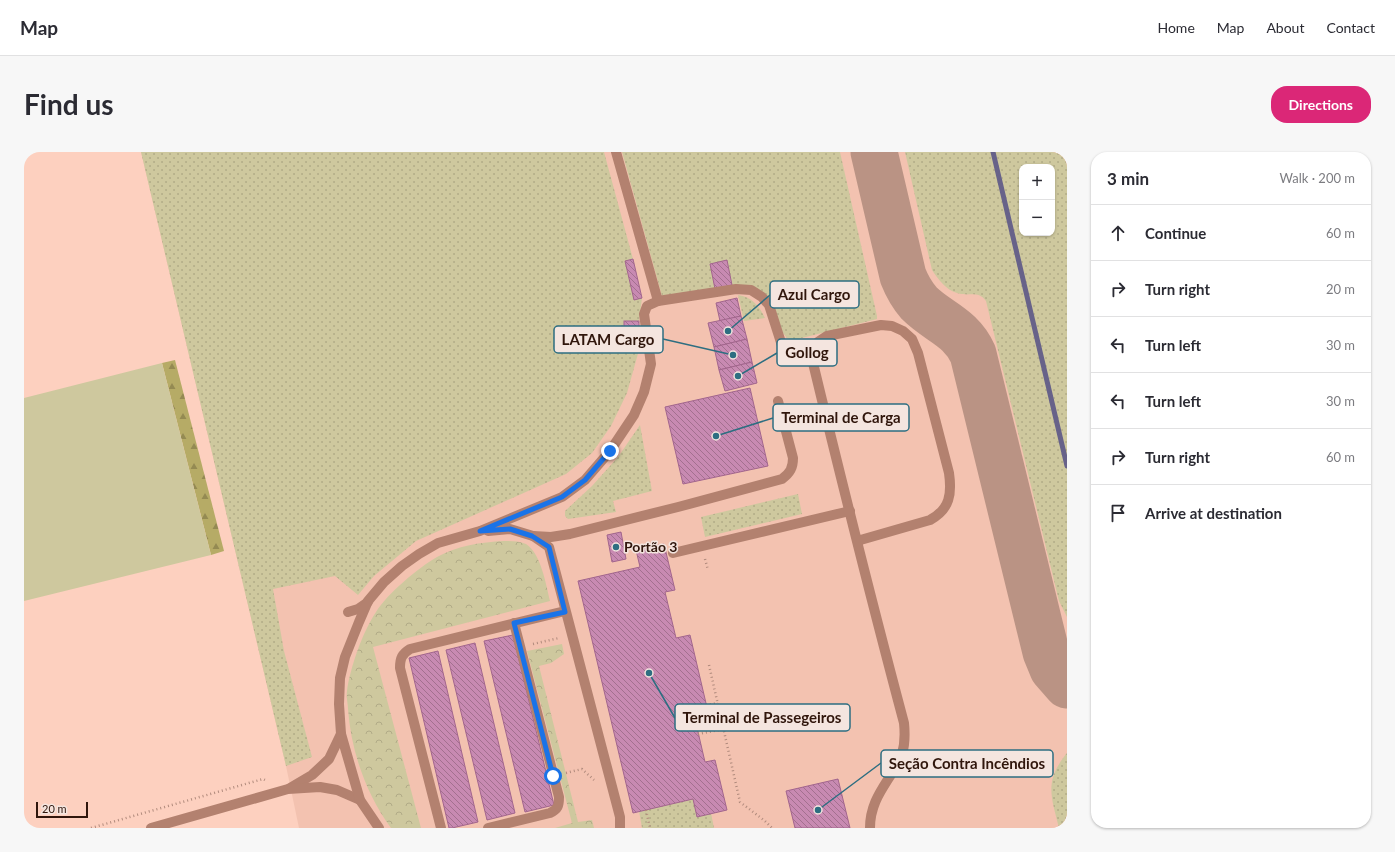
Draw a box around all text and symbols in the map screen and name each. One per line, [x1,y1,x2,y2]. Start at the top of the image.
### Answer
text: Map [20,16,58,39]
text: Home [1157,19,1195,36]
text: Map [1217,19,1244,36]
text: About [1266,19,1304,36]
text: Contact [1326,19,1375,36]
button: Directions [1271,86,1371,123]
text: Find us [24,87,114,121]
map controls [1019,164,1055,236]
button: + [1019,164,1055,200]
text: 3 min [1107,168,1149,189]
text: Walk · 200 m [1279,170,1355,186]
button: − [1019,200,1055,236]
icon: ahead [1107,222,1129,244]
text: Continue [1145,224,1206,242]
text: 60 m [1326,225,1355,241]
icon: right [1107,278,1129,300]
text: Turn right [1145,280,1210,298]
callout: Azul Cargo [770,281,859,308]
text: 20 m [1326,281,1355,297]
text: Azul Cargo [777,285,851,303]
callout: LATAM Cargo [554,326,663,353]
text: LATAM Cargo [562,330,655,348]
icon: left [1107,334,1129,356]
text: Turn left [1145,336,1201,354]
text: 30 m [1326,337,1355,353]
callout: Gollog [777,339,837,366]
text: Gollog [785,343,829,361]
icon: left [1107,390,1129,412]
text: Turn left [1145,392,1201,410]
text: 30 m [1326,393,1355,409]
callout: Terminal de Carga [773,404,909,431]
text: Terminal de Carga [781,408,901,426]
route end [601,442,619,460]
icon: right [1107,446,1129,468]
text: Turn right [1145,448,1210,466]
text: 60 m [1326,449,1355,465]
icon: arrive [1107,502,1129,524]
text: Arrive at destination [1145,504,1282,522]
place label: Portão 3 [624,538,677,555]
marker: Portão 3 [611,542,621,552]
callout: Terminal de Passegeiros [675,704,850,731]
text: Terminal de Passegeiros [683,708,842,726]
callout: Seção Contra Incêndios [881,750,1053,777]
text: Seção Contra Incêndios [889,754,1046,772]
route start [544,767,562,785]
scale bar [36,800,88,819]
text: 20 m [42,802,67,815]

